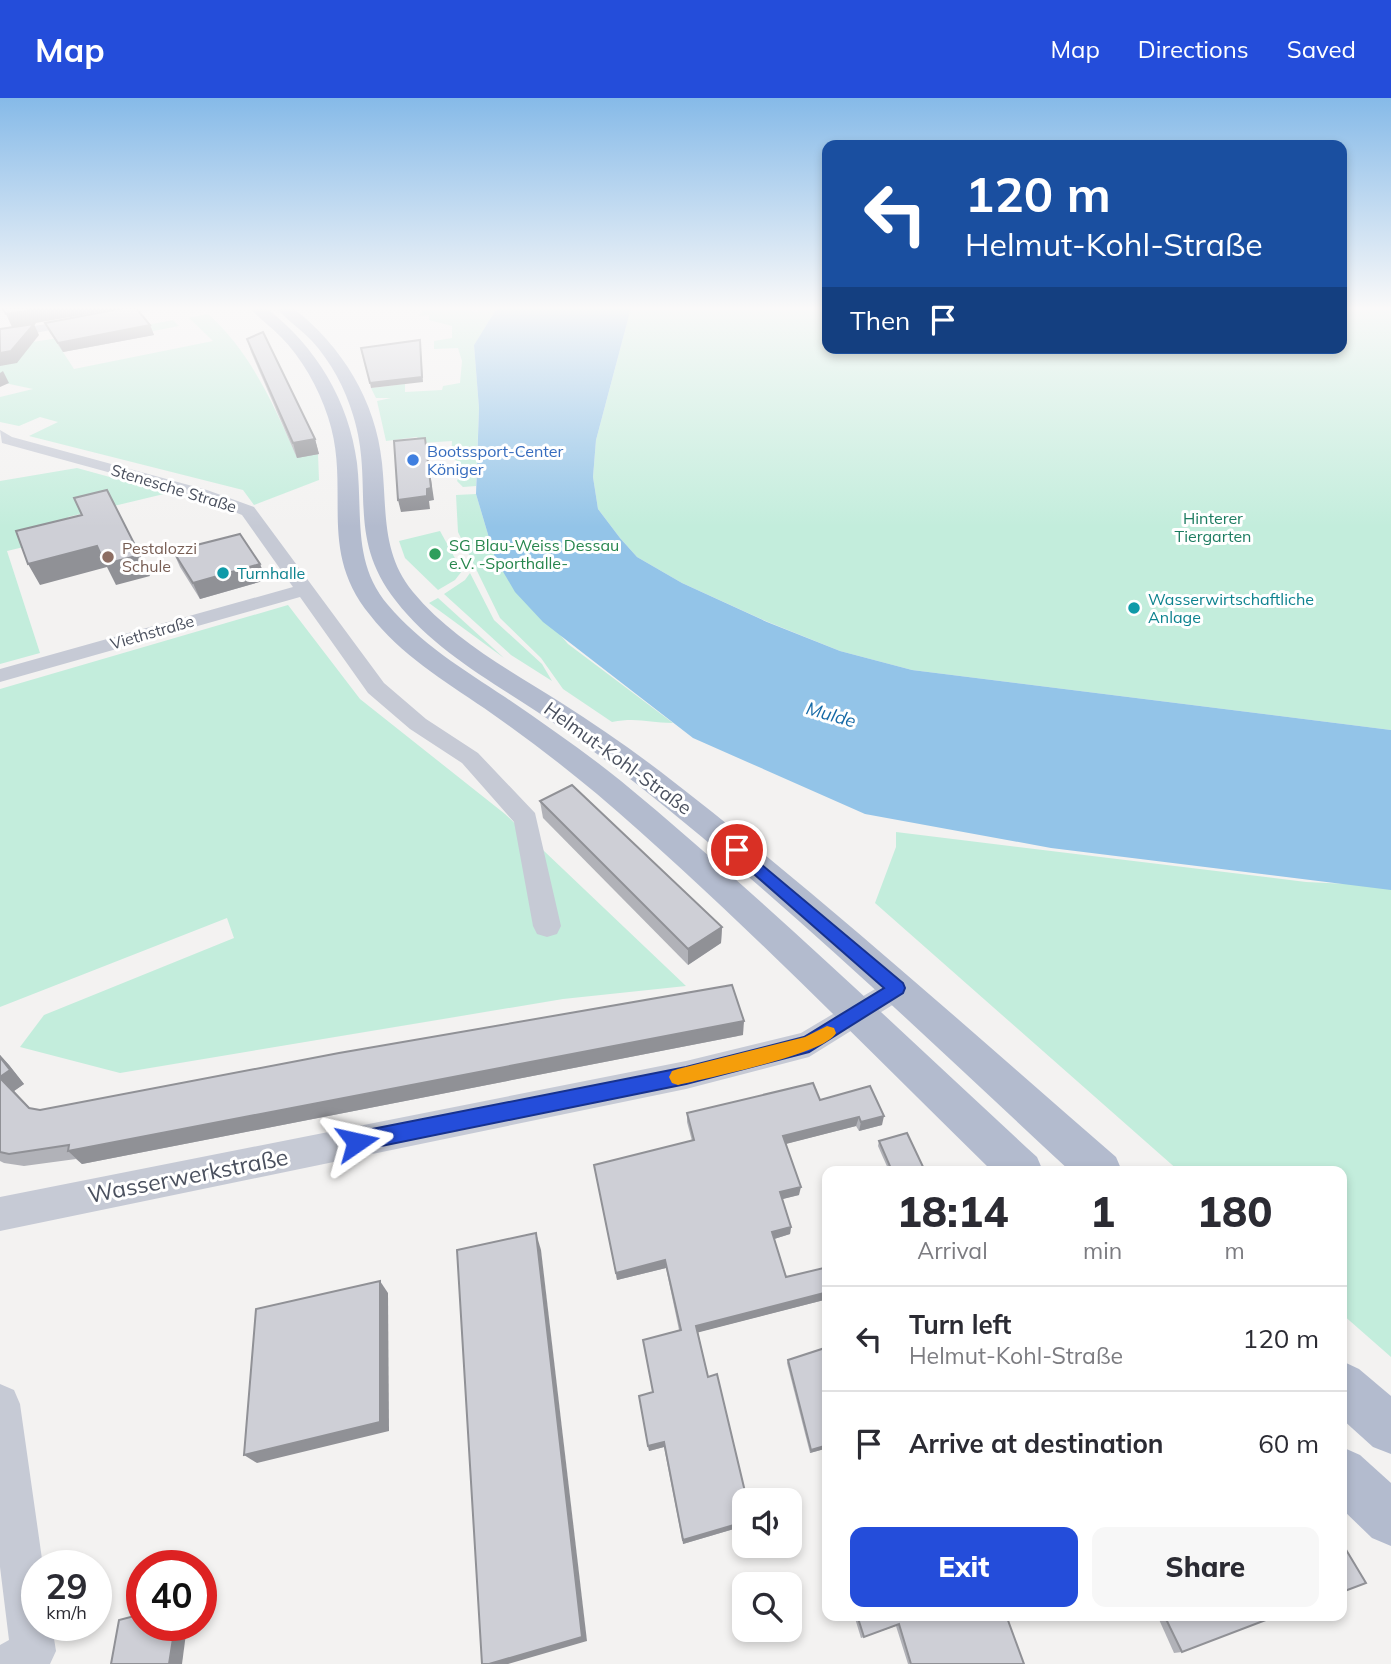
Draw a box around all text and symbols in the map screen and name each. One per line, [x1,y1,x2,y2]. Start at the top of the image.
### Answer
text: Map [35,29,105,70]
text: Map [1050,34,1100,64]
text: Directions [1138,34,1249,64]
text: Saved [1287,34,1356,64]
text: 120 m [965,163,1111,224]
icon: left [850,168,941,259]
text: Helmut-Kohl-Straße [965,224,1263,264]
icon: arrive [924,301,962,339]
text: Then [850,304,910,337]
place label: Bootssport-Center Königer [427,441,563,479]
marker: Bootssport-Center Königer [405,452,421,468]
street label: Stenesche Straße [109,459,239,517]
park label: Hinterer Tiergarten [1175,508,1251,546]
place label: SG Blau-Weiss Dessau e.V. -Sporthalle- [449,535,619,573]
place label: Pestalozzi Schule [122,538,197,576]
marker: SG Blau-Weiss Dessau e.V. -Sporthalle- [427,546,443,562]
marker: Pestalozzi Schule [100,549,116,565]
place label: Turnhalle [237,563,305,583]
marker: Turnhalle [215,565,231,581]
place label: Wasserwirtschaftliche Anlage [1148,589,1314,627]
marker: Wasserwirtschaftliche Anlage [1126,600,1142,616]
street label: Viethstraße [108,610,196,654]
street label: Helmut-Kohl-Straße [539,696,697,820]
water label: Mulde [804,696,859,733]
pin [707,820,767,880]
icon: arrive [718,831,756,869]
position arrow [320,1105,394,1179]
street label: Wasserwerkstraße [85,1142,290,1209]
text: 18:14 [897,1185,1008,1238]
text: 1 [1090,1185,1115,1238]
text: 180 [1197,1185,1272,1238]
text: Arrival [917,1236,988,1265]
text: min [1083,1236,1122,1265]
text: m [1224,1236,1245,1265]
text: Turn left [909,1308,1011,1341]
icon: left [850,1320,888,1358]
text: 120 m [1243,1322,1319,1355]
text: Helmut-Kohl-Straße [909,1341,1123,1370]
icon: arrive [850,1425,888,1463]
text: Arrive at destination [909,1427,1164,1460]
text: 60 m [1258,1427,1319,1460]
map controls [732,1488,802,1642]
button: sound [732,1488,802,1558]
button: Exit [850,1527,1078,1607]
button: Share [1092,1527,1319,1607]
speed limit sign: 40 [126,1550,217,1641]
text: 29 [45,1564,88,1608]
button: search [732,1572,802,1642]
text: km/h [46,1601,87,1624]

